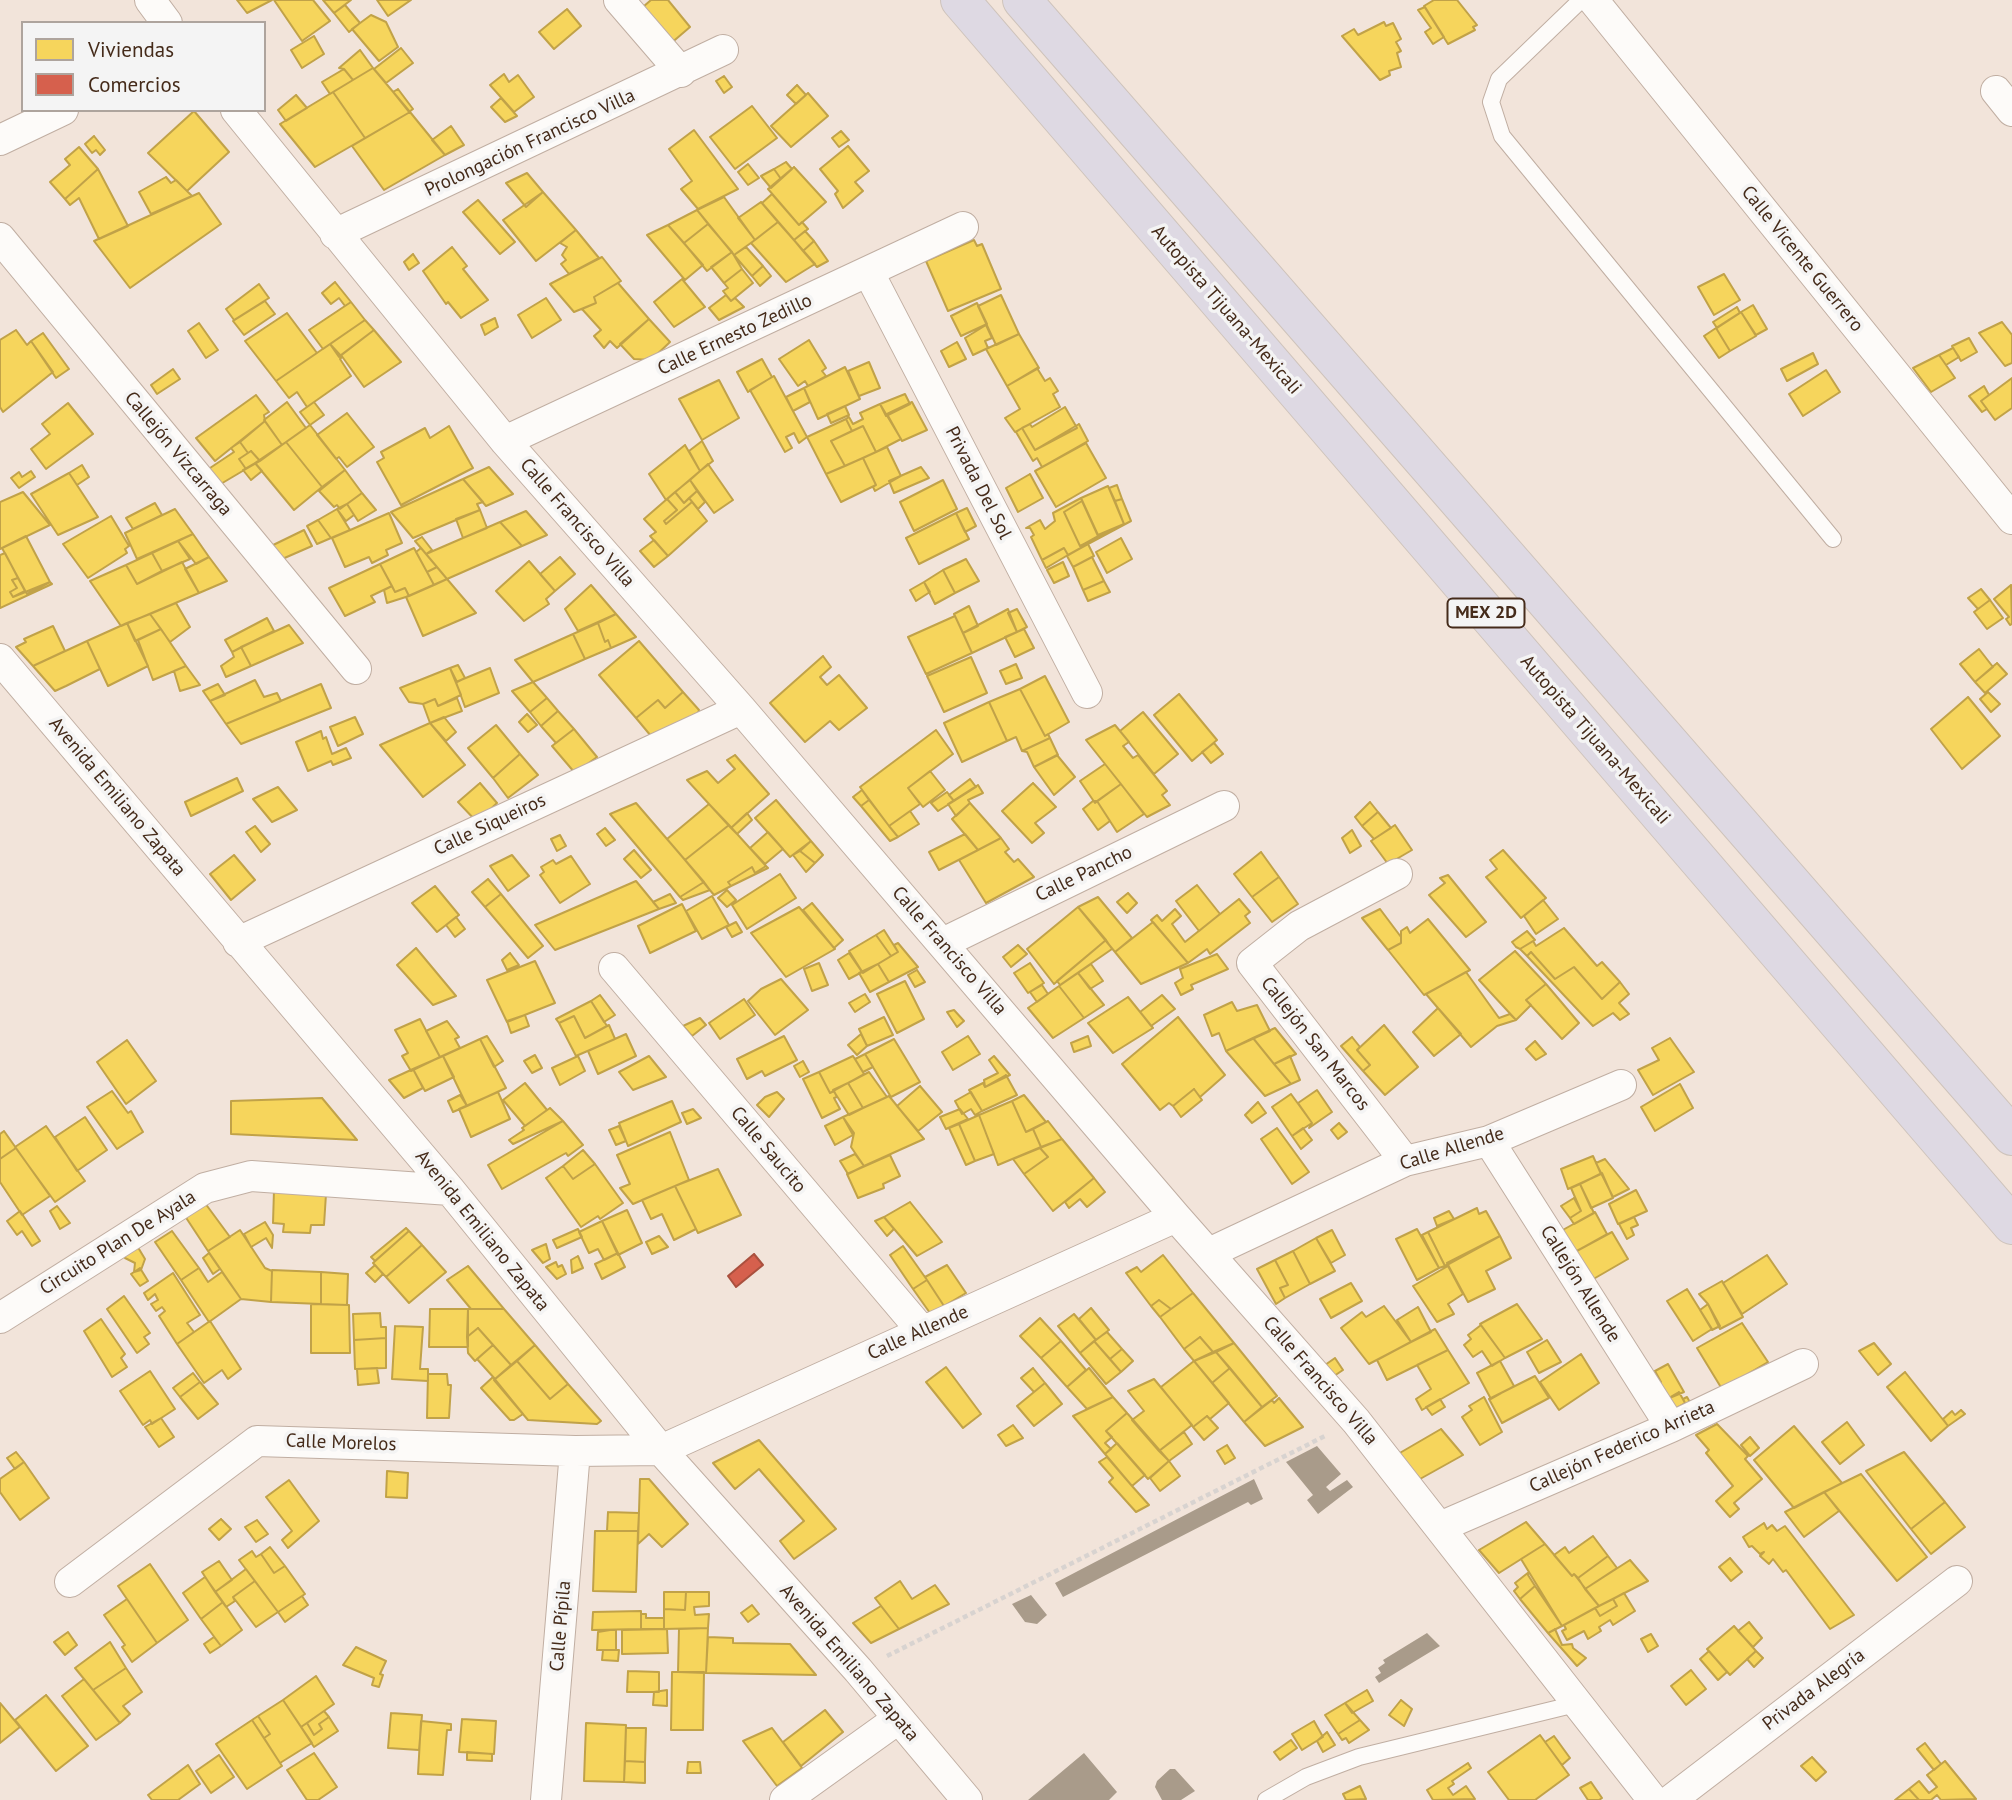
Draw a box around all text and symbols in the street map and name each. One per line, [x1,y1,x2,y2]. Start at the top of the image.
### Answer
legend [21,21,266,112]
text: Viviendas [88,36,174,63]
text: Comercios [88,71,181,98]
street label: Prolongación Francisco Villa [421,84,639,202]
street label: Calle Vicente Guerrero [1736,181,1868,337]
street label: Autopista Tijuana-Mexicali [1146,221,1306,399]
street label: Calle Ernesto Zedillo [654,289,816,381]
street label: Callejón Vizcarraga [119,387,237,521]
street label: Privada Del Sol [940,423,1016,543]
street label: Calle Francisco Villa [515,454,639,592]
road number: MEX 2D [1448,598,1524,628]
street label: Autopista Tijuana-Mexicali [1515,651,1675,829]
street label: Avenida Emiliano Zapata [44,713,190,881]
street label: Calle Siqueiros [430,789,550,861]
street label: Calle Pancho [1032,841,1136,907]
street label: Calle Francisco Villa [887,882,1011,1020]
street label: Callejón San Marcos [1256,973,1374,1115]
street label: Calle Saucito [725,1102,811,1198]
street label: Calle Allende [1397,1122,1507,1176]
street label: Avenida Emiliano Zapata [410,1146,554,1316]
street label: Circuito Plan De Ayala [36,1186,200,1300]
street label: Callejón Allende [1535,1221,1625,1347]
street label: Calle Allende [864,1301,972,1365]
street label: Calle Francisco Villa [1258,1312,1382,1450]
street label: Callejón Federico Arrieta [1526,1396,1718,1498]
street label: Calle Morelos [285,1430,397,1456]
street label: Calle Pípila [546,1580,576,1672]
street label: Avenida Emiliano Zapata [775,1580,923,1746]
street label: Privada Alegría [1758,1644,1870,1736]

